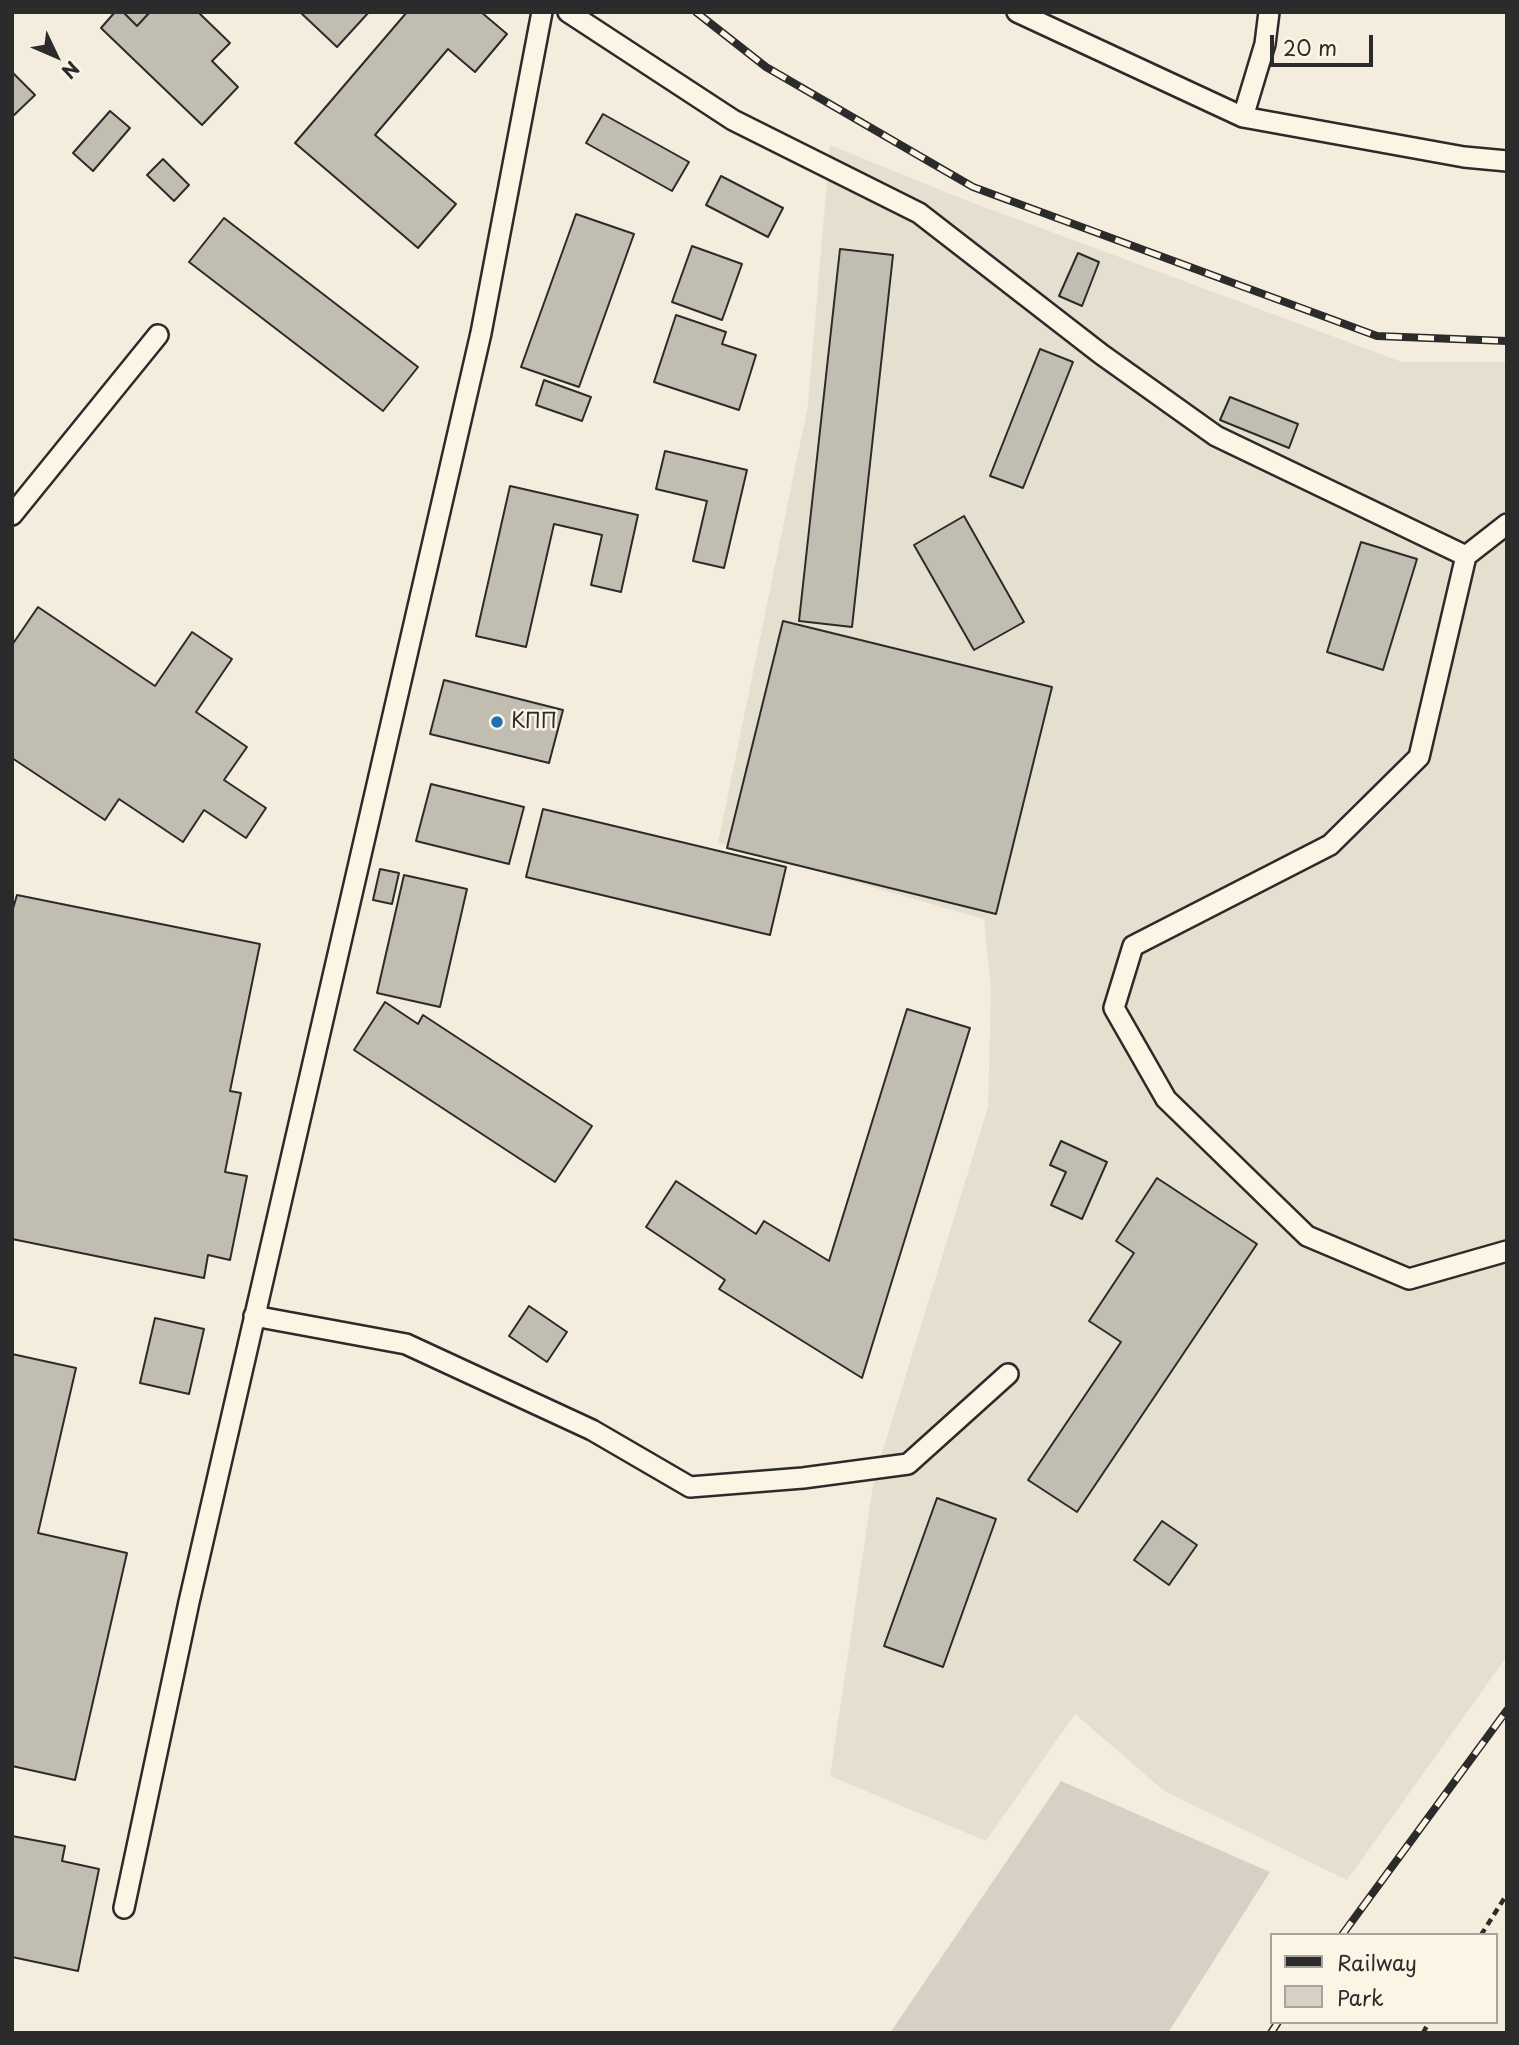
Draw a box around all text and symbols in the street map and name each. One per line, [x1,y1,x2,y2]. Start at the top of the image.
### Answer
north arrow [21,21,91,91]
scale bar [1274,21,1377,65]
text: 20 m [1283,31,1337,63]
text: N [56,55,86,86]
place label: КПП [511,709,557,735]
marker: КПП [489,714,505,730]
legend [1270,1933,1498,2024]
text: Railway [1337,1946,1417,1978]
text: Park [1337,1981,1384,2013]

